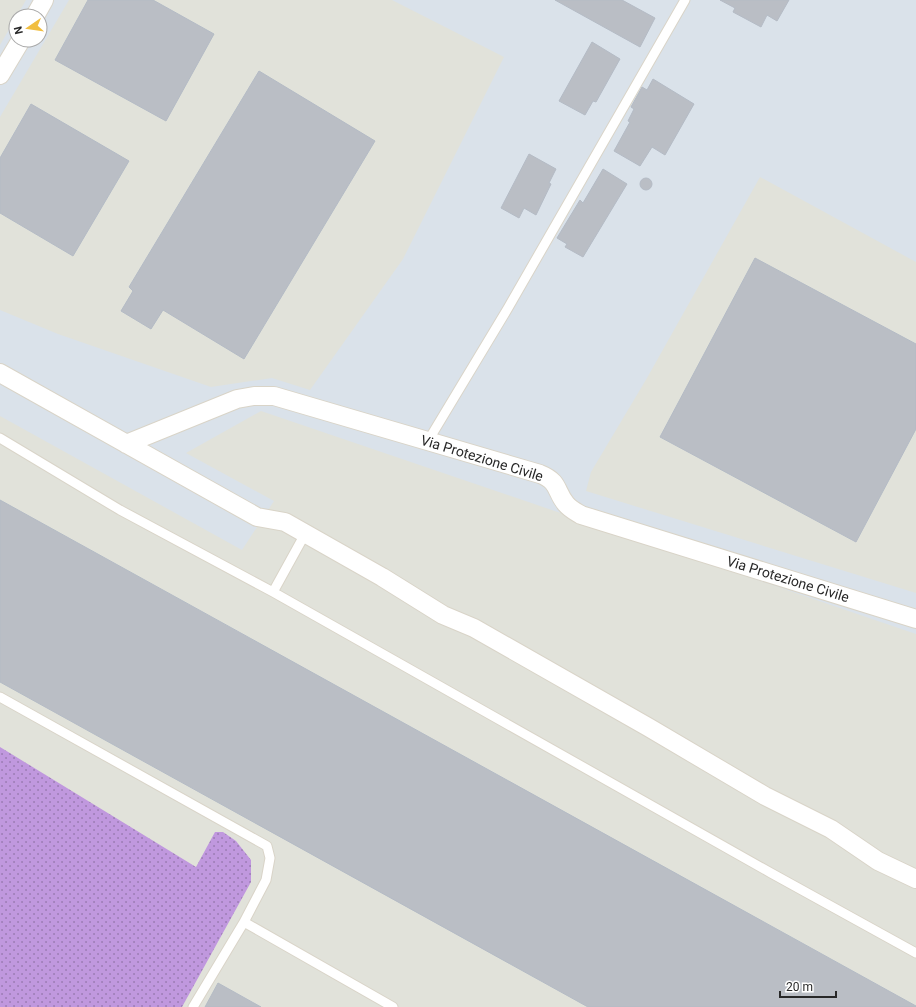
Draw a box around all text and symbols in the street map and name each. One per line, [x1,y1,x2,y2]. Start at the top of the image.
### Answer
north arrow [8,8,48,48]
text: N [11,25,26,35]
street label: Via Protezione Civile [419,432,545,484]
street label: Via Protezione Civile [725,553,851,605]
scale bar [780,973,836,999]
text: 20 m [786,980,813,994]

